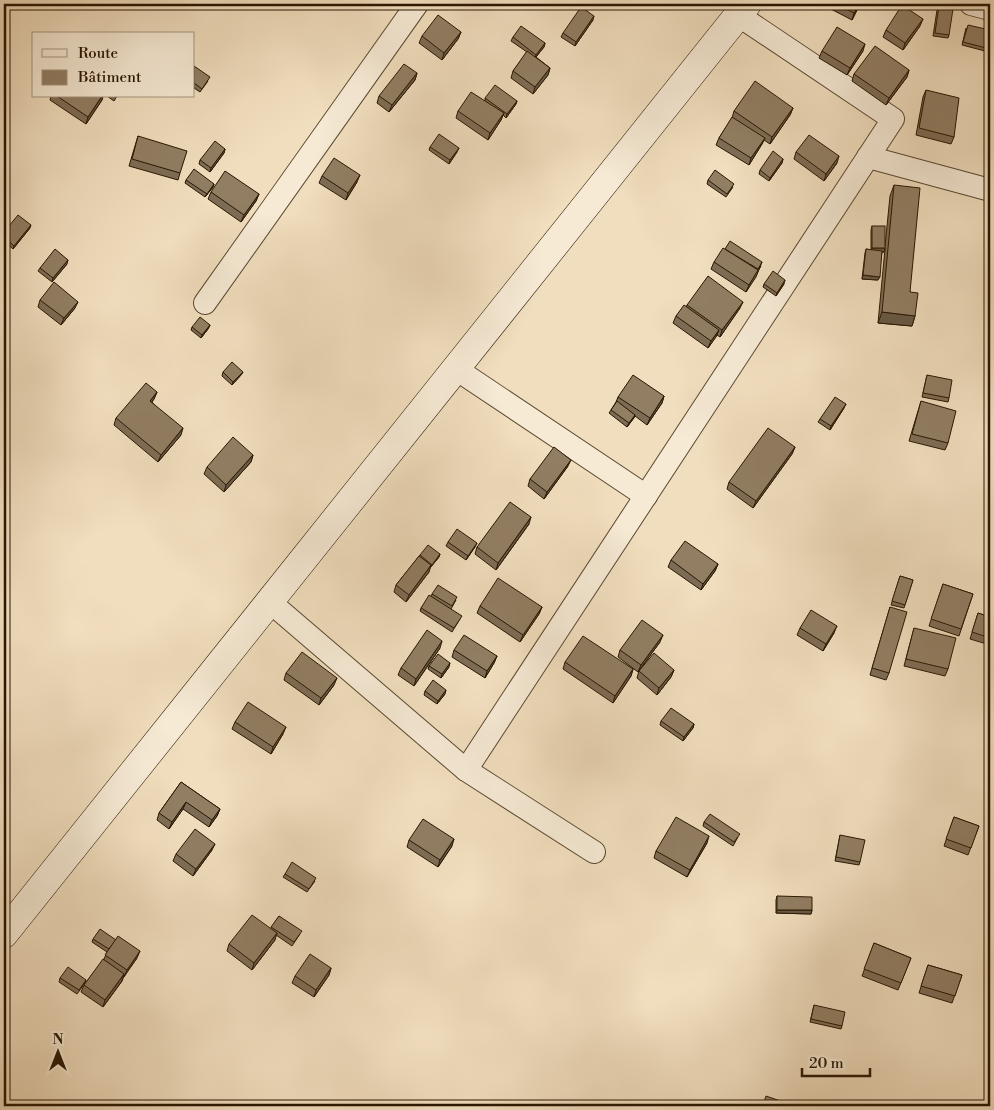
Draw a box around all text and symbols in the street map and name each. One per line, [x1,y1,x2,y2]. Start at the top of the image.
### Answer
legend [32,32,195,98]
text: Route [78,44,118,63]
text: Bâtiment [77,68,142,87]
north arrow [32,1028,82,1078]
text: N [52,1031,64,1049]
scale bar [802,1045,869,1077]
text: 20 m [809,1054,844,1073]

